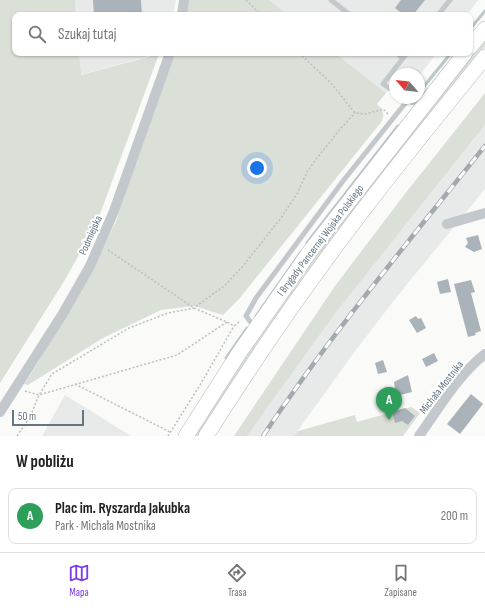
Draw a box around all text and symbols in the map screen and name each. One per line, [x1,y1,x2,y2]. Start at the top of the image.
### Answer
search box [12,12,473,56]
icon: search [26,23,48,45]
text: Szukaj tutaj [58,25,116,44]
north arrow [389,68,425,104]
your location [247,158,267,178]
street label: I Brygady Pancernej Wojska Polskiego [274,182,367,298]
street label: Podmiejska [76,214,105,257]
street label: Michała Mostnika [417,358,466,416]
pin: A [376,387,402,420]
scale bar [12,408,84,427]
text: 50 m [18,410,36,423]
text: W pobliżu [16,452,74,472]
text: Plac im. Ryszarda Jakubka [55,499,190,518]
text: A [27,508,33,524]
text: 200 m [441,508,468,524]
text: Park · Michała Mostnika [55,518,156,534]
tab: Mapa [68,562,90,599]
tab: Trasa [226,562,248,599]
tab: Zapisane [384,562,417,599]

